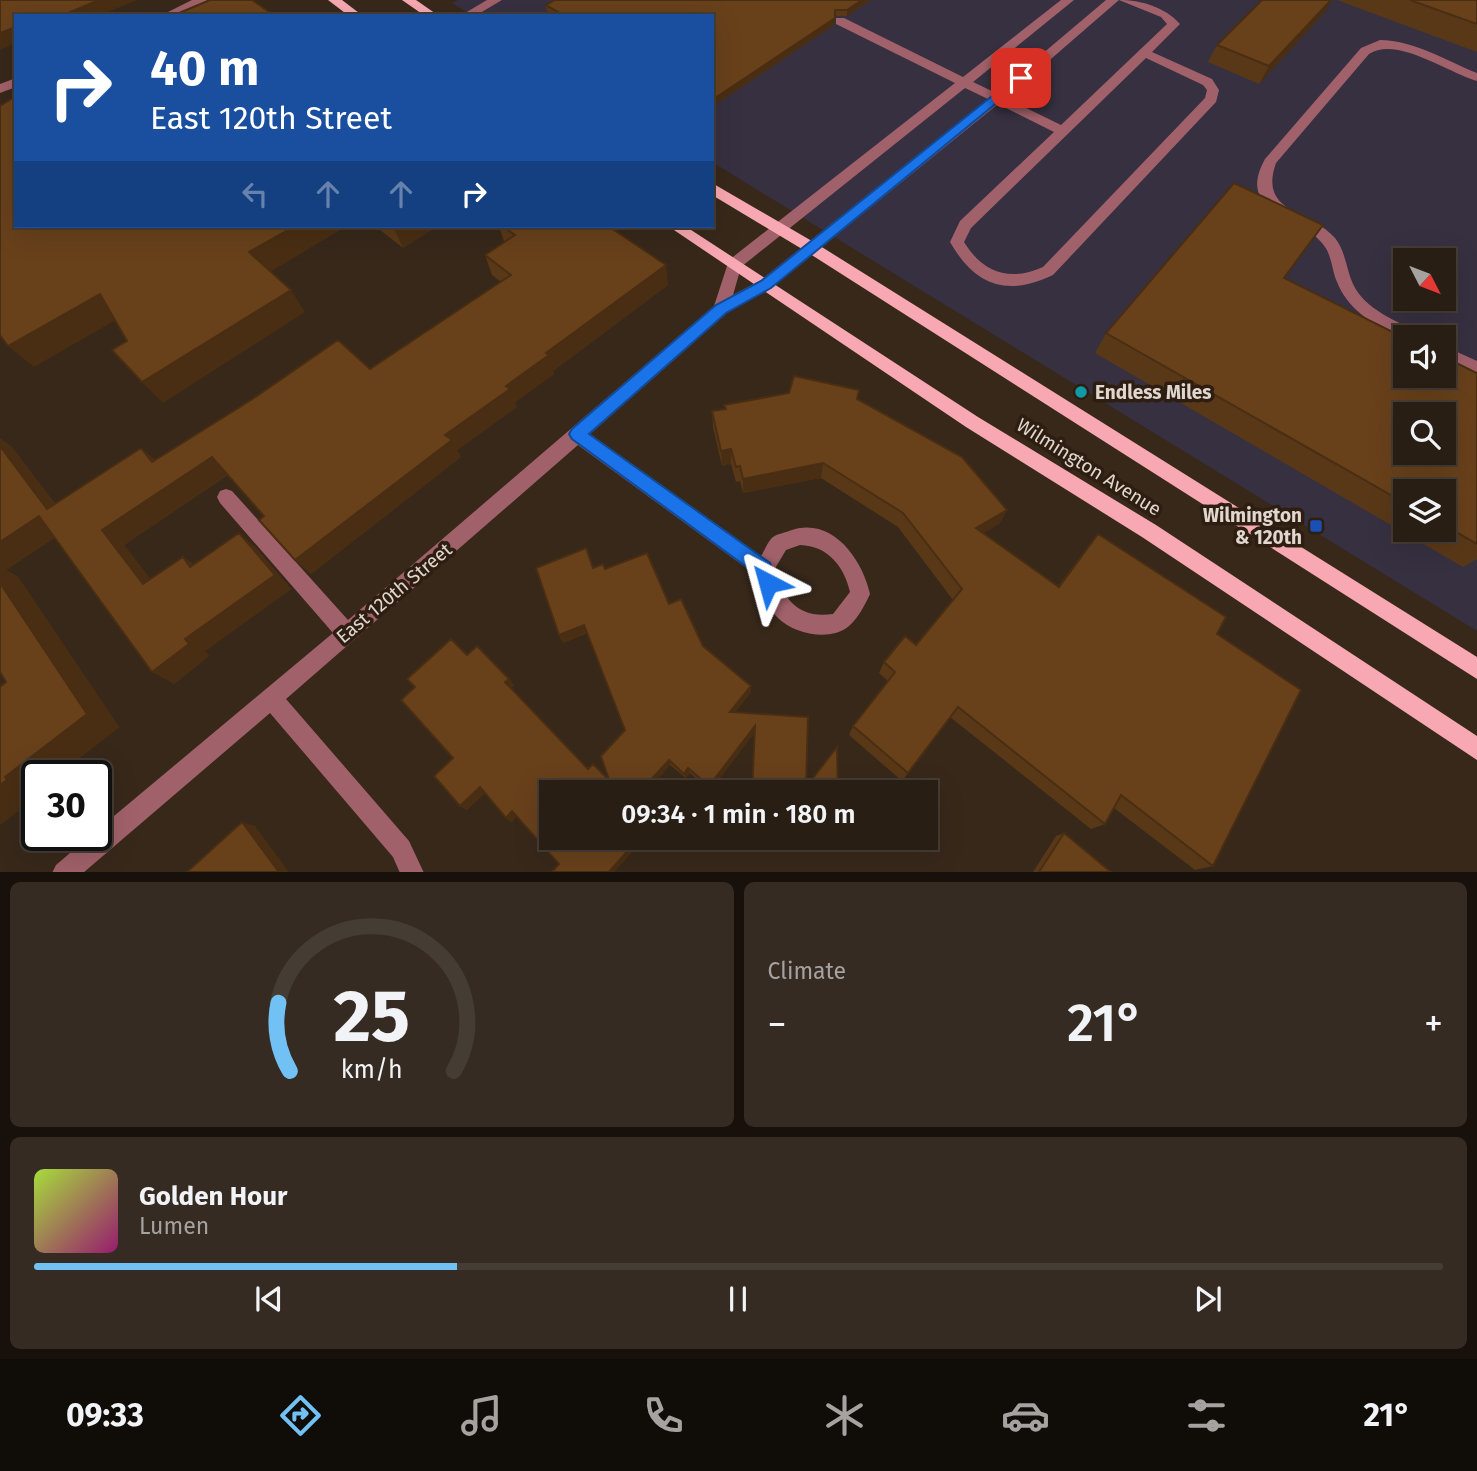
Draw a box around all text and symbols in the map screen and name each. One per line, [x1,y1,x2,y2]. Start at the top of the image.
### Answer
text: 40 m [150,39,259,98]
icon: right [35,42,126,133]
pin [991,48,1051,108]
icon: arrive [1002,59,1040,97]
text: East 120th Street [150,99,392,137]
icon: left [236,175,274,213]
icon: ahead [309,175,347,213]
icon: ahead [382,175,420,213]
icon: right [455,175,493,213]
north arrow [1393,248,1456,312]
map controls [1393,248,1456,542]
button: sound [1393,325,1456,388]
place label: Endless Miles [1095,381,1211,404]
marker: Endless Miles [1073,384,1089,400]
button: search [1393,402,1456,465]
street label: Wilmington Avenue [1012,413,1166,521]
button: layers [1393,479,1456,542]
place label: Wilmington & 120th [1203,504,1302,549]
marker: Wilmington & 120th [1308,518,1324,534]
street label: East 120th Street [332,538,457,648]
position arrow [731,546,805,620]
speed limit sign: 30 [21,760,112,851]
text: 09:34 · 1 min · 180 m [621,799,856,830]
text: Climate [768,957,846,985]
text: 25 [333,973,410,1060]
text: 21° [1067,992,1143,1055]
text: − [768,1001,787,1047]
text: + [1424,1001,1443,1047]
text: km/h [341,1054,403,1084]
text: Golden Hour [139,1181,287,1212]
text: Lumen [139,1212,209,1240]
icon: previous [250,1280,288,1318]
icon: pause [719,1280,757,1318]
icon: next [1189,1280,1227,1318]
icon: directions [276,1391,325,1440]
icon: music [457,1391,506,1440]
icon: phone [639,1391,688,1440]
icon: climate [820,1391,869,1440]
icon: car [1001,1391,1050,1440]
icon: filters [1182,1391,1231,1440]
text: 09:33 [66,1396,144,1434]
text: 21° [1363,1396,1411,1434]

